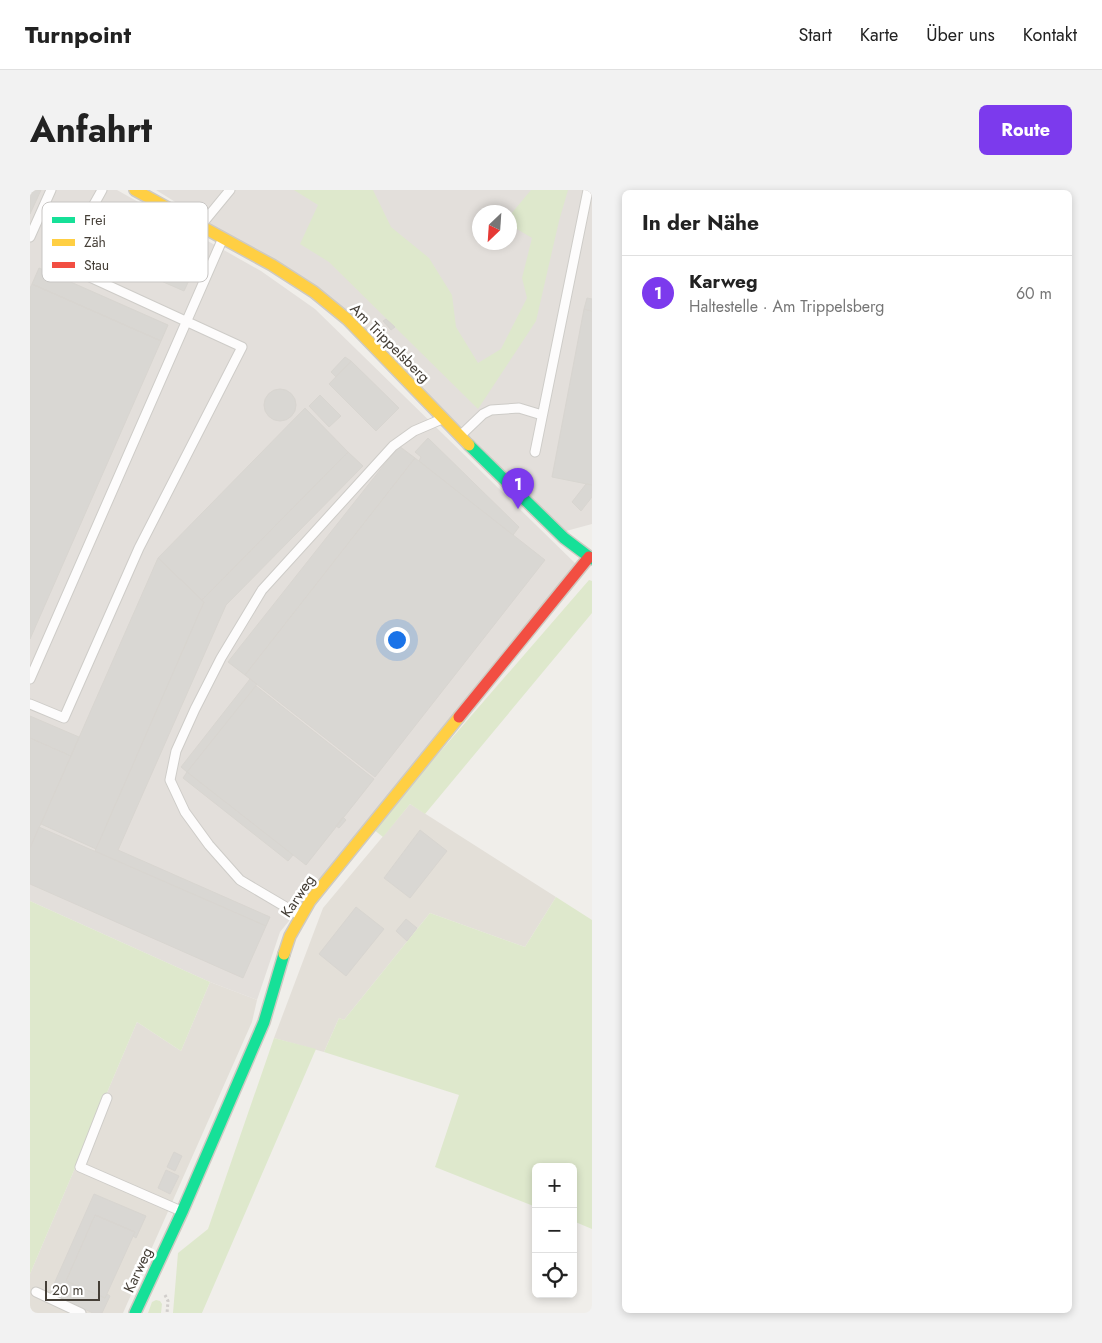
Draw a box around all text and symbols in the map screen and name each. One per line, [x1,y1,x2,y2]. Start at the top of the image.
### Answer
text: Turnpoint [25,17,131,52]
text: Start [798,22,832,48]
text: Karte [860,22,898,48]
text: Über uns [926,22,995,48]
text: Kontakt [1023,22,1077,48]
text: Anfahrt [30,105,152,155]
button: Route [979,105,1072,155]
legend [42,202,208,282]
north arrow [472,205,517,250]
text: In der Nähe [642,208,759,238]
text: Frei [84,210,106,230]
text: Zäh [84,232,106,252]
text: Stau [84,255,109,275]
text: Karweg [689,268,758,295]
text: 1 [654,282,662,305]
text: 60 m [1016,282,1052,305]
text: Haltestelle · Am Trippelsberg [689,295,884,318]
street label: Am Trippelsberg [345,298,435,388]
pin: 1 [502,468,534,509]
your location [384,627,410,653]
street label: Karweg [276,870,320,922]
map controls [532,1163,577,1298]
button: + [532,1163,577,1208]
button: − [532,1208,577,1253]
street label: Karweg [118,1244,158,1296]
button: locate [532,1253,577,1298]
scale bar [45,1278,100,1301]
text: 20 m [52,1280,84,1300]

